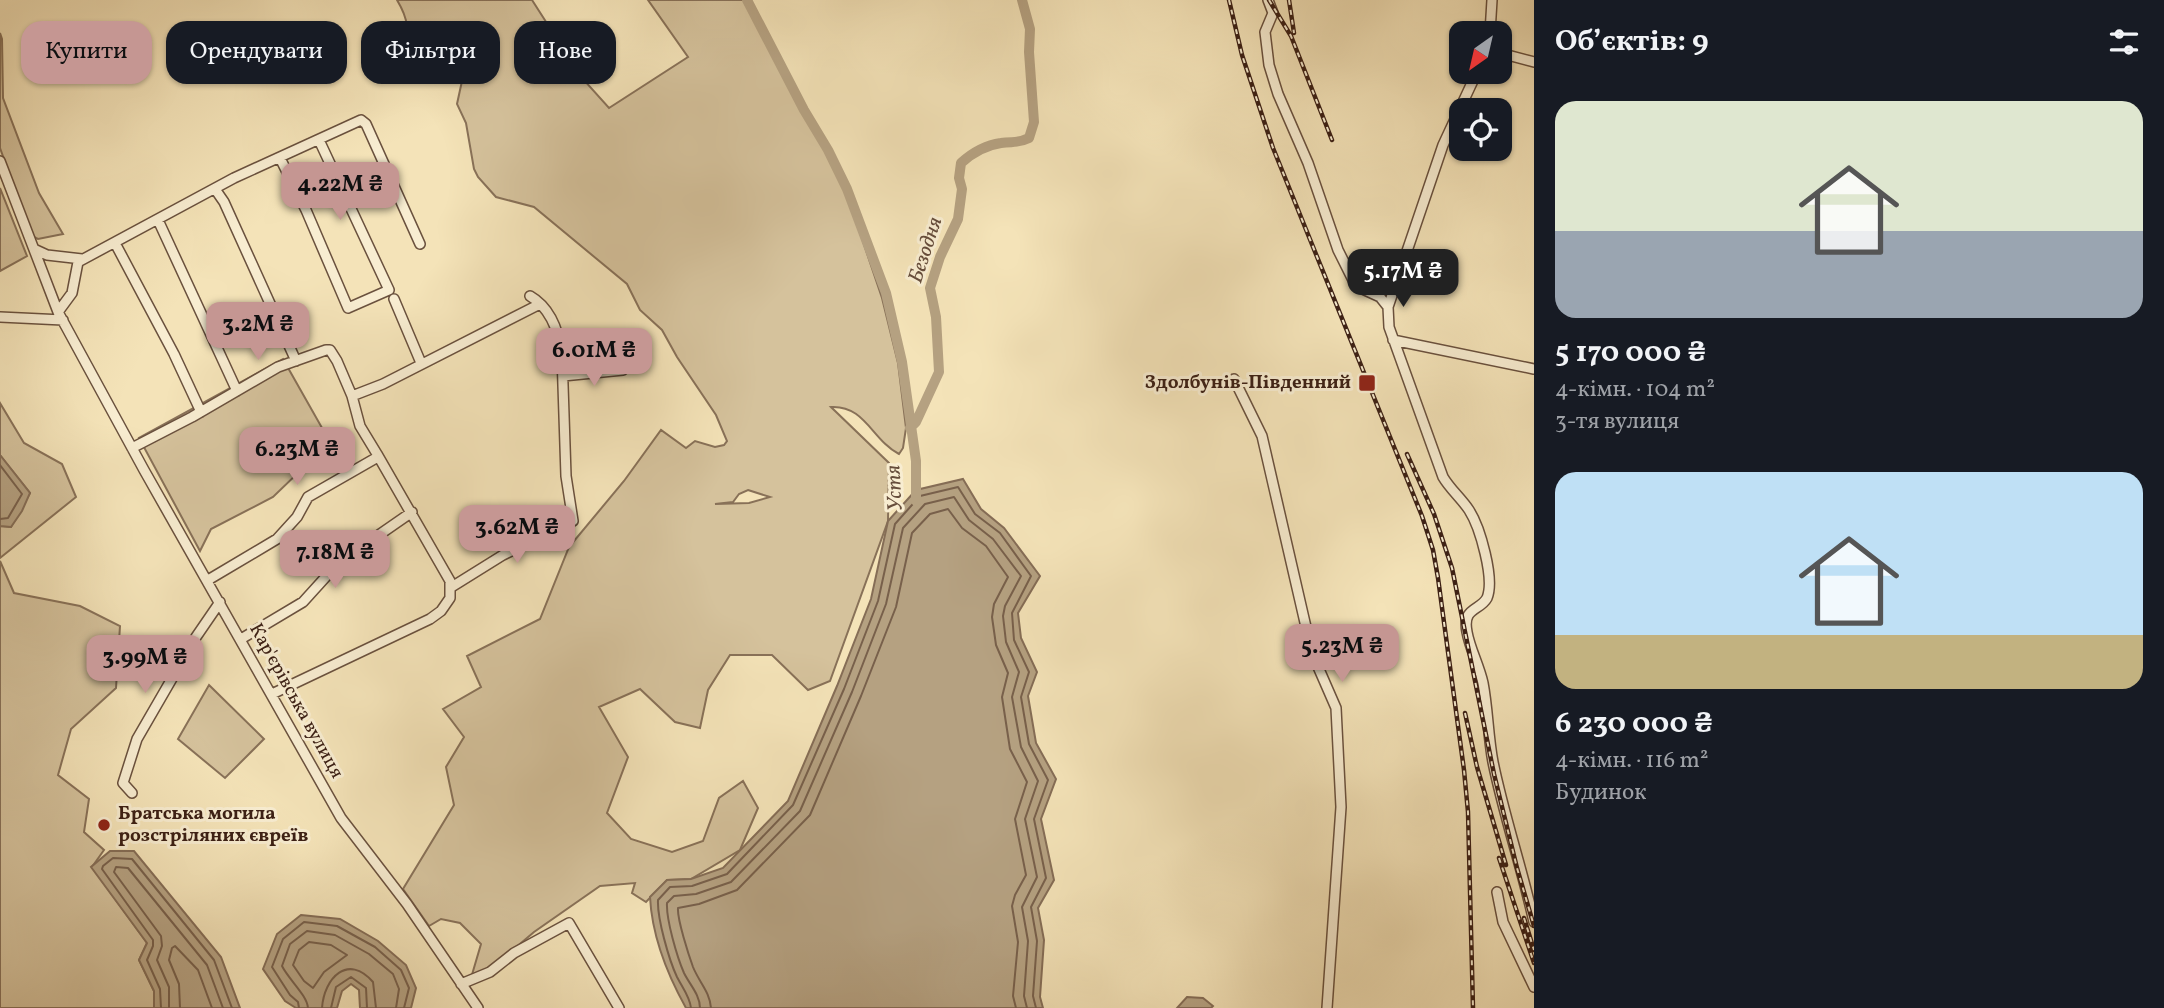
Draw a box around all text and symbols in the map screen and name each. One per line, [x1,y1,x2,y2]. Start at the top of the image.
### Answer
chip: Купити [21,21,152,84]
chip: Орендувати [166,21,347,84]
chip: Фільтри [361,21,500,84]
chip: Нове [514,21,616,84]
north arrow [1449,21,1512,84]
map controls [1449,21,1512,161]
text: Об’єктів: 9 [1555,21,1709,63]
icon: filters [2105,23,2143,61]
button: locate [1449,98,1512,161]
icon: home [1786,147,1912,273]
pin: 4.22M ₴ [275,162,405,222]
text: 4.22M ₴ [297,169,383,201]
water label: Безодня [902,213,950,287]
pin: 5.17M ₴ [1338,250,1468,309]
text: 5.17M ₴ [1363,256,1443,288]
pin: 3.2M ₴ [201,302,315,362]
text: 3.2M ₴ [222,309,294,341]
pin: 6.01M ₴ [529,328,659,388]
text: 5 170 000 ₴ [1555,332,1706,374]
text: 6.01M ₴ [552,335,636,367]
place label: Здолбунів-Південний [1145,370,1351,396]
marker: Здолбунів-Південний [1357,373,1377,393]
text: 4-кімн. · 104 m² [1555,374,1715,406]
text: 3-тя вулиця [1555,406,1679,438]
pin: 6.23M ₴ [232,428,362,487]
text: 6.23M ₴ [255,434,339,466]
water label: Устя [879,464,911,512]
pin: 3.62M ₴ [452,505,582,565]
text: 3.62M ₴ [475,512,559,544]
icon: home [1786,518,1912,644]
pin: 7.18M ₴ [270,530,400,590]
text: 7.18M ₴ [296,537,374,569]
street label: Кар'єрівська вулиця [243,619,350,783]
pin: 5.23M ₴ [1277,624,1407,684]
text: 5.23M ₴ [1301,631,1383,663]
pin: 3.99M ₴ [80,636,210,695]
text: 3.99M ₴ [102,642,188,674]
text: 6 230 000 ₴ [1555,703,1713,745]
text: 4-кімн. · 116 m² [1555,745,1708,777]
text: Будинок [1555,777,1646,809]
place label: Братська могила розстріляних євреїв [118,801,308,849]
marker: Братська могила розстріляних євреїв [96,817,112,833]

